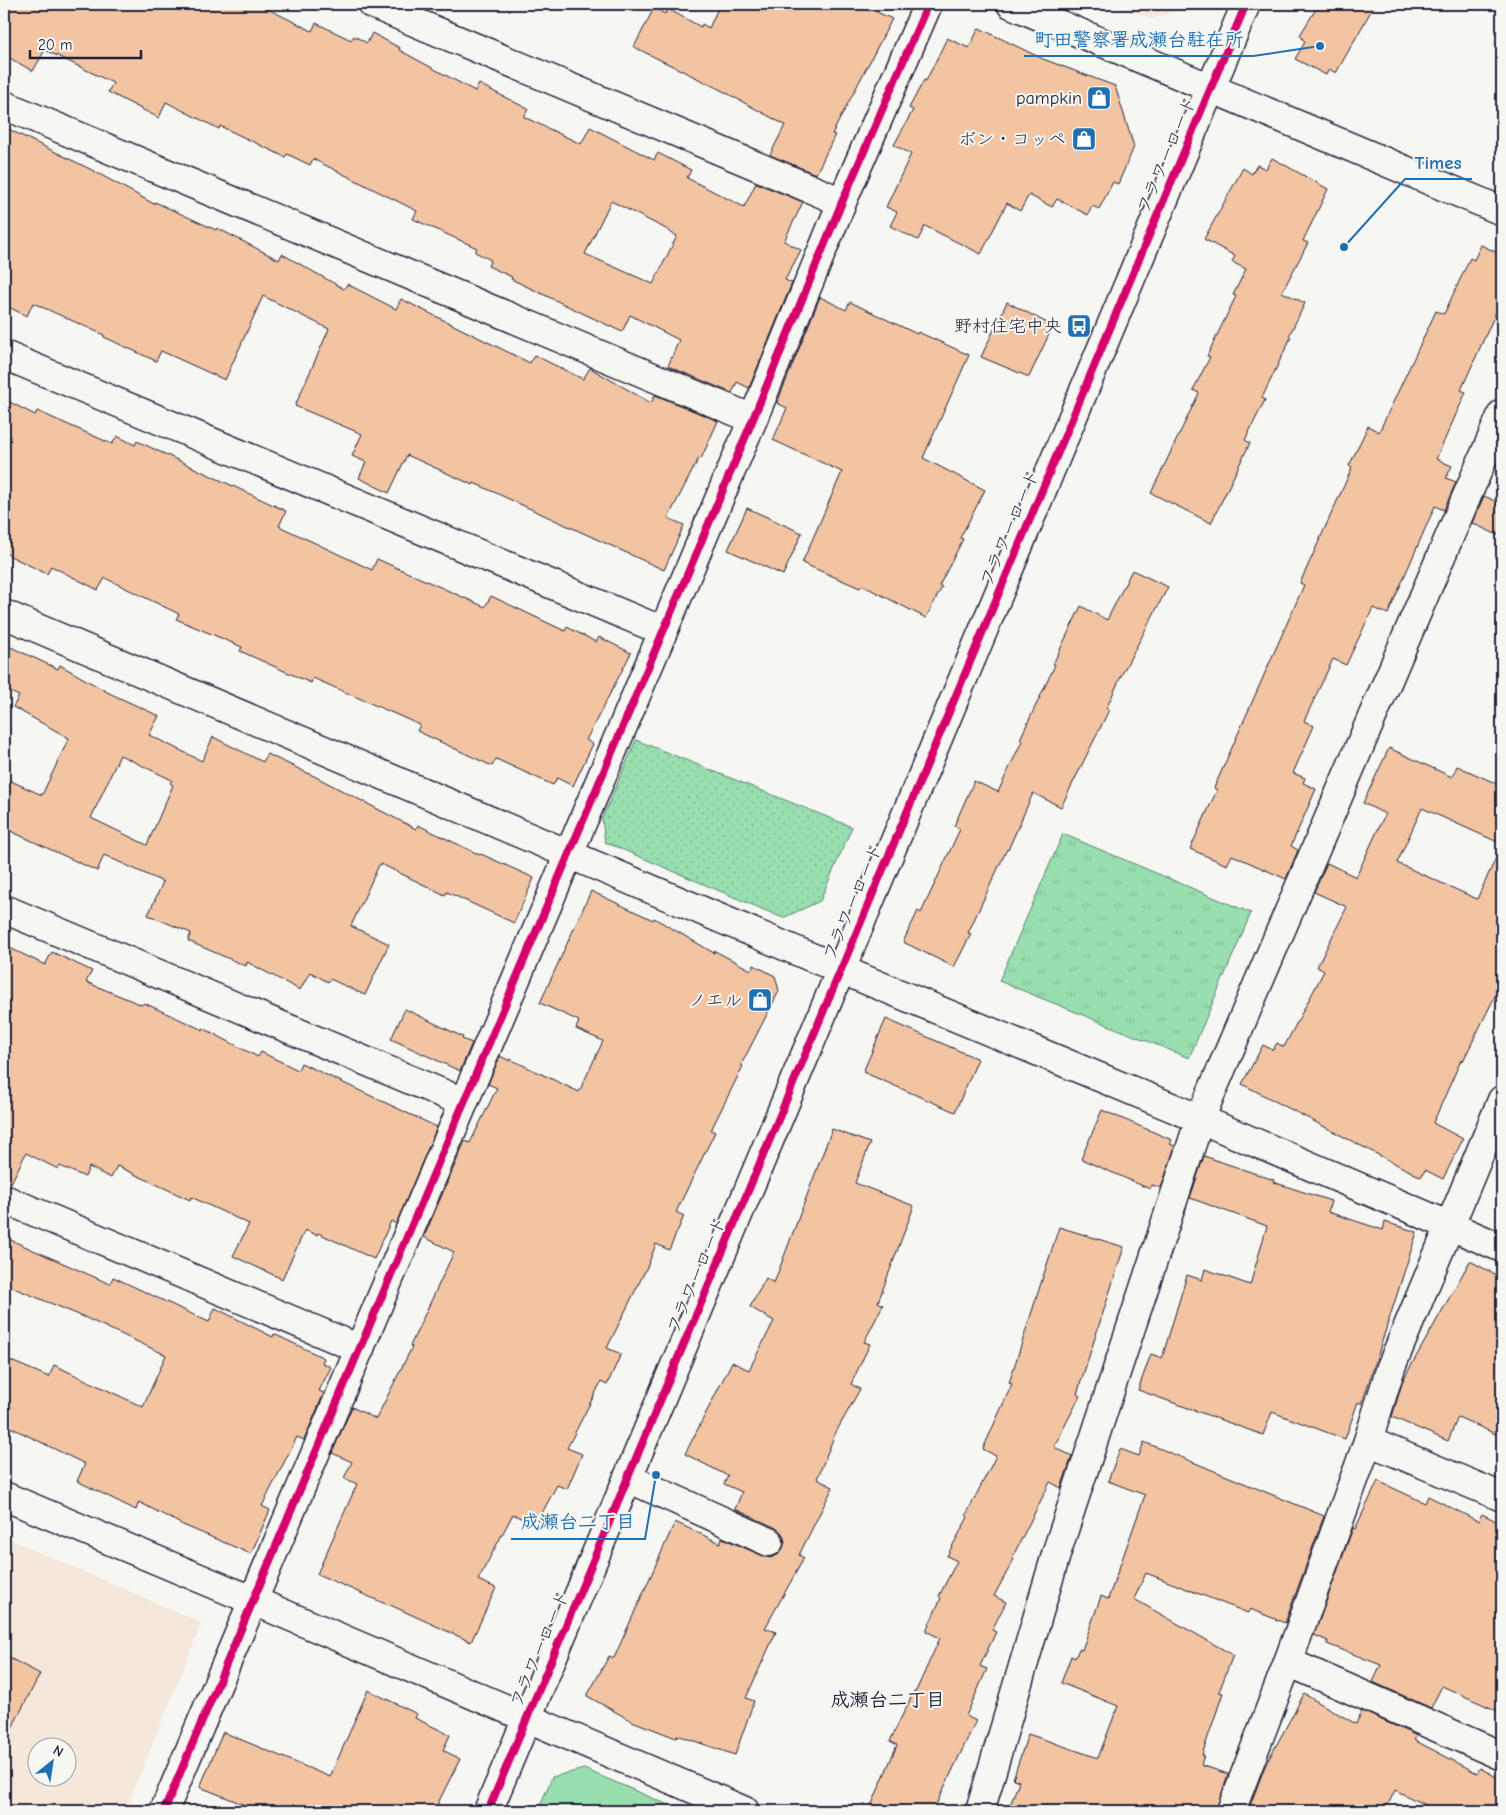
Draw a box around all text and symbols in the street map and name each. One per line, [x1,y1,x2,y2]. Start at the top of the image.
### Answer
callout: 町田警察署成瀬台駐在所 [1024,22,1253,56]
scale bar [30,28,141,60]
text: 町田警察署成瀬台駐在所 [1034,29,1244,51]
text: 20 m [38,36,72,54]
shop icon: pampkin [1086,85,1112,111]
place label: pampkin [1016,88,1082,109]
street label: フラワーロード [1133,93,1201,217]
shop icon: ボン・コッペ [1071,126,1097,152]
place label: ボン・コッペ [958,129,1066,150]
callout: Times [1405,145,1472,179]
text: Times [1414,152,1462,174]
bus stop icon: 野村住宅中央 [1066,313,1092,339]
place label: 野村住宅中央 [954,316,1062,337]
street label: フラワーロード [976,466,1044,590]
street label: フラワーロード [819,840,887,964]
shop icon: ノエル [747,987,773,1013]
place label: ノエル [688,990,742,1011]
street label: フラワーロード [663,1213,731,1337]
callout: 成瀬台二丁目 [511,1505,645,1539]
text: 成瀬台二丁目 [521,1511,635,1533]
street label: フラワーロード [506,1587,574,1711]
district label: 成瀬台二丁目 [831,1689,945,1711]
north arrow [28,1738,78,1788]
text: N [50,1742,66,1761]

